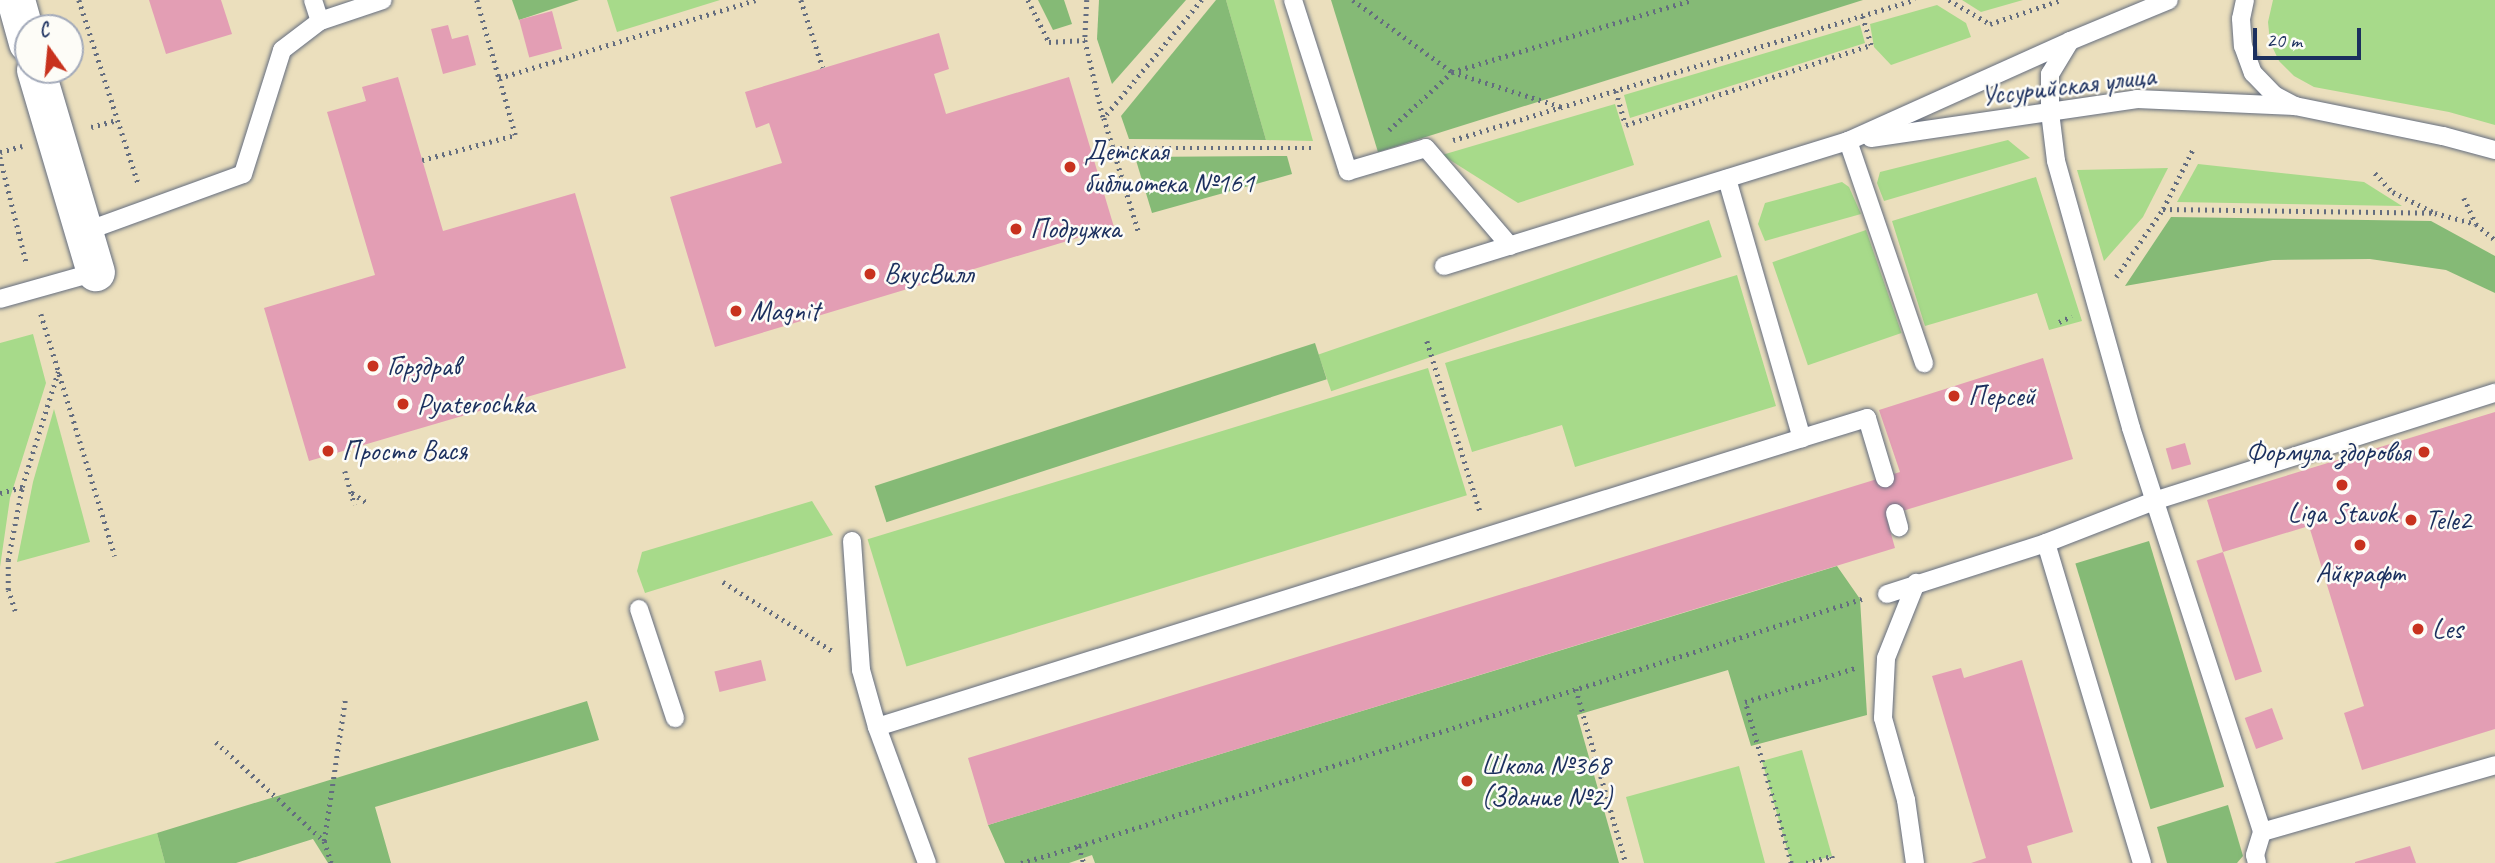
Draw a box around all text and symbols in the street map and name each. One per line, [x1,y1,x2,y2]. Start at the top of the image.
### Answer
north arrow [14,14,84,84]
scale bar [2257,14,2366,58]
text: С [36,18,52,43]
text: 20 m [2266,27,2302,53]
street label: Уссурийская улица [1978,59,2158,113]
place label: Детская библиотека №161 [1084,134,1254,200]
marker: Детская библиотека №161 [1062,159,1078,175]
place label: Подружка [1030,212,1121,246]
marker: Подружка [1008,221,1024,237]
place label: ВкусВилл [884,257,973,291]
marker: ВкусВилл [862,266,878,282]
place label: Magnit [750,294,819,328]
marker: Magnit [728,303,744,319]
place label: Горздрав [387,349,460,383]
marker: Горздрав [365,358,381,374]
place label: Персей [1968,379,2035,413]
place label: Pyaterochka [417,387,535,421]
marker: Персей [1946,388,1962,404]
marker: Pyaterochka [395,396,411,412]
place label: Просто Вася [342,434,467,468]
place label: Формула здоровья [2246,435,2410,469]
marker: Просто Вася [320,443,336,459]
marker: Формула здоровья [2416,444,2432,460]
marker: Liga Stavok [2334,477,2350,493]
place label: Liga Stavok [2287,496,2397,530]
place label: Tele2 [2425,503,2471,537]
marker: Tele2 [2403,512,2419,528]
marker: Айкрафт [2352,537,2368,553]
place label: Айкрафт [2315,556,2405,590]
place label: Les [2432,612,2463,646]
marker: Les [2410,621,2426,637]
place label: Школа №368 (Здание №2) [1481,748,1612,814]
marker: Школа №368 (Здание №2) [1459,773,1475,789]

